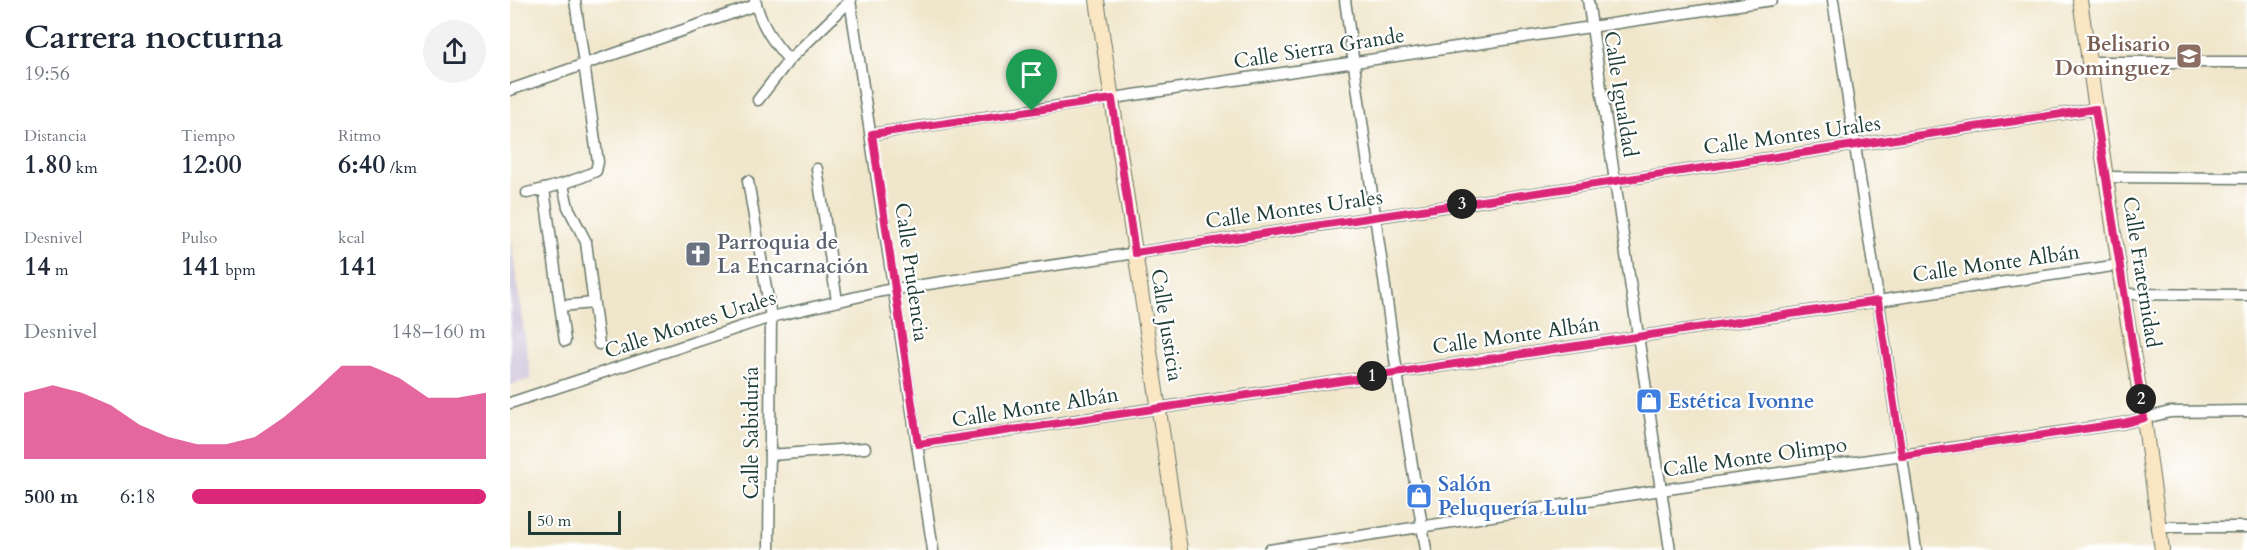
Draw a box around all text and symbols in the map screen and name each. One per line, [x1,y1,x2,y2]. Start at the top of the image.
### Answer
text: Carrera nocturna [24,15,283,60]
button: share [423,20,486,83]
street label: Calle Sierra Grande [1231,21,1407,76]
street label: Calle Igualdad [1596,29,1645,159]
place label: Belisario Dominguez [2055,30,2171,83]
school or university icon: Belisario Dominguez [2174,41,2204,71]
pin [1006,49,1057,111]
icon: arrive [1015,58,1048,91]
text: 19:56 [24,60,70,87]
street label: Calle Montes Urales [1702,109,1883,162]
text: Distancia [24,125,87,147]
text: Tiempo [181,125,235,147]
text: Ritmo [338,125,381,147]
text: 1.80 [24,147,72,182]
text: 12:00 [181,147,242,182]
text: 6:40 [338,147,386,182]
text: km [72,157,98,179]
text: /km [386,157,417,179]
street label: Calle Montes Urales [1204,183,1385,236]
pin: 3 [1447,189,1477,219]
text: 3 [1458,193,1466,215]
street label: Calle Fraternidad [2115,194,2168,350]
street label: Calle Prudencia [887,201,936,343]
text: Desnivel [24,227,83,249]
text: Pulso [181,227,217,249]
text: kcal [338,227,365,249]
place label: Parroquia de La Encarnación [717,228,869,281]
street label: Calle Monte Albán [1911,237,2082,290]
church icon: Parroquia de La Encarnación [683,239,713,269]
text: 14 [24,249,51,284]
text: 141 [181,249,221,284]
text: 141 [338,249,378,284]
text: m [51,259,68,281]
text: bpm [221,259,256,281]
street label: Calle Justicia [1143,267,1190,384]
street label: Calle Montes Urales [601,283,780,366]
street label: Calle Monte Albán [1431,309,1602,362]
text: Desnivel [24,318,97,345]
text: 148–160 m [391,318,486,345]
pin: 1 [1357,361,1387,391]
text: 1 [1368,365,1376,387]
street label: Calle Sabiduría [737,366,766,500]
street label: Calle Monte Albán [950,380,1121,435]
pin: 2 [2126,384,2156,414]
shop icon: Estética Ivonne [1634,386,1664,416]
place label: Estética Ivonne [1668,387,1815,416]
text: 2 [2137,388,2145,410]
street label: Calle Monte Olimpo [1661,430,1849,485]
place label: Salón Peluquería Lulu [1438,470,1588,523]
shop icon: Salón Peluquería Lulu [1404,481,1434,511]
text: 500 m [24,483,79,510]
text: 6:18 [120,483,156,510]
scale bar [528,508,621,536]
text: 50 m [537,510,571,532]

